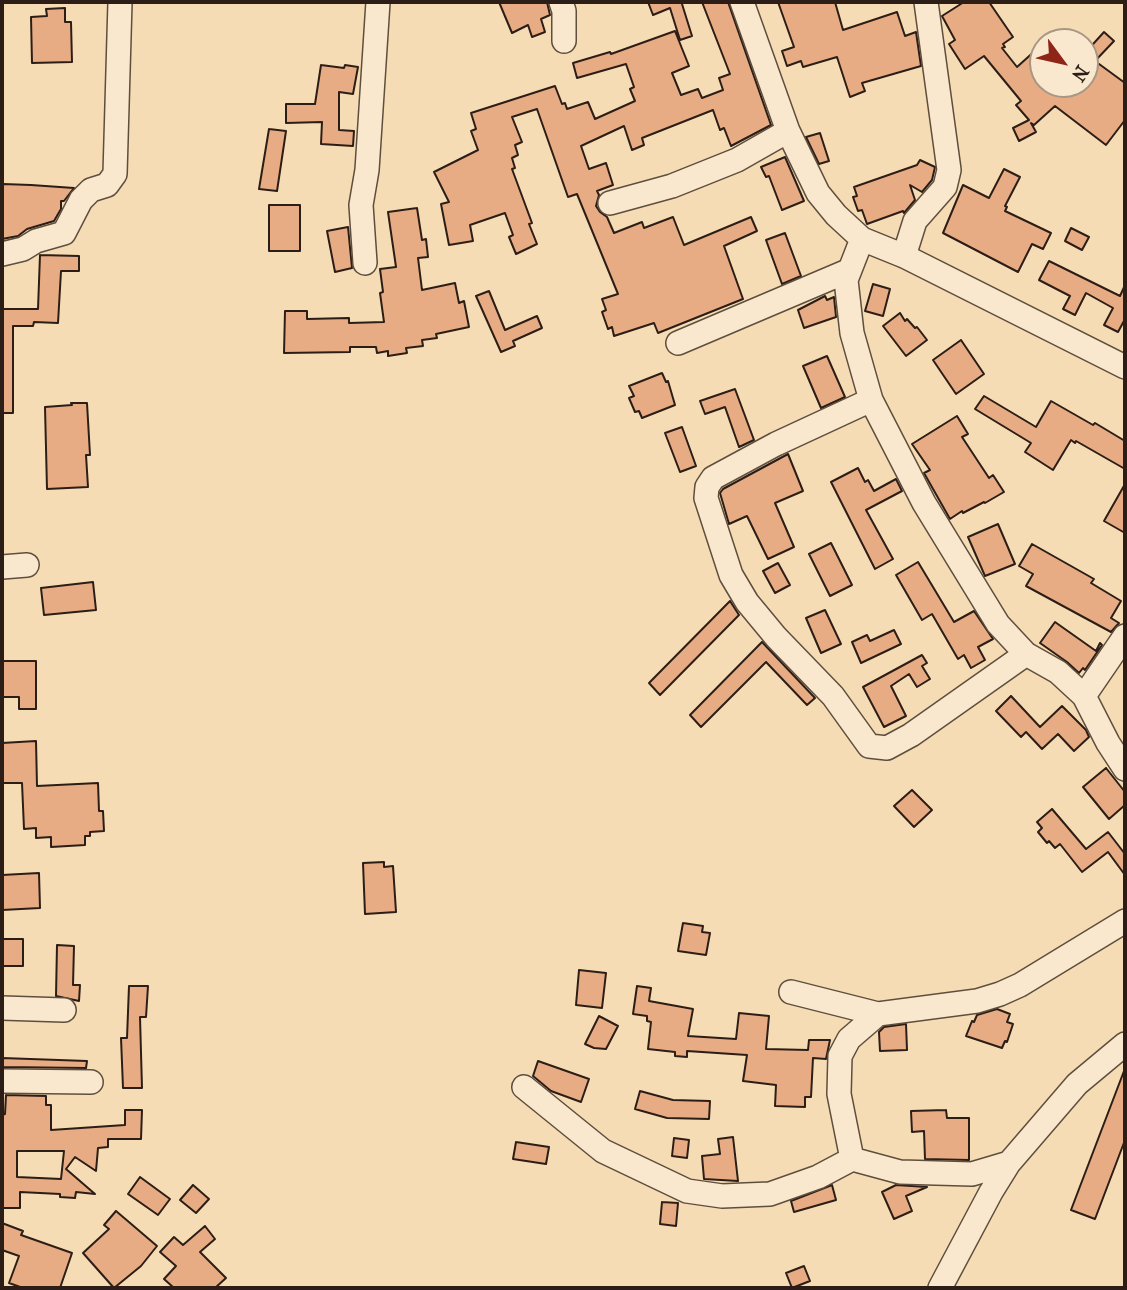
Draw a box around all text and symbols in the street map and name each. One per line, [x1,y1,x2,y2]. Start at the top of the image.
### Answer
north arrow [1029,28,1099,98]
text: N [1067,61,1093,85]

